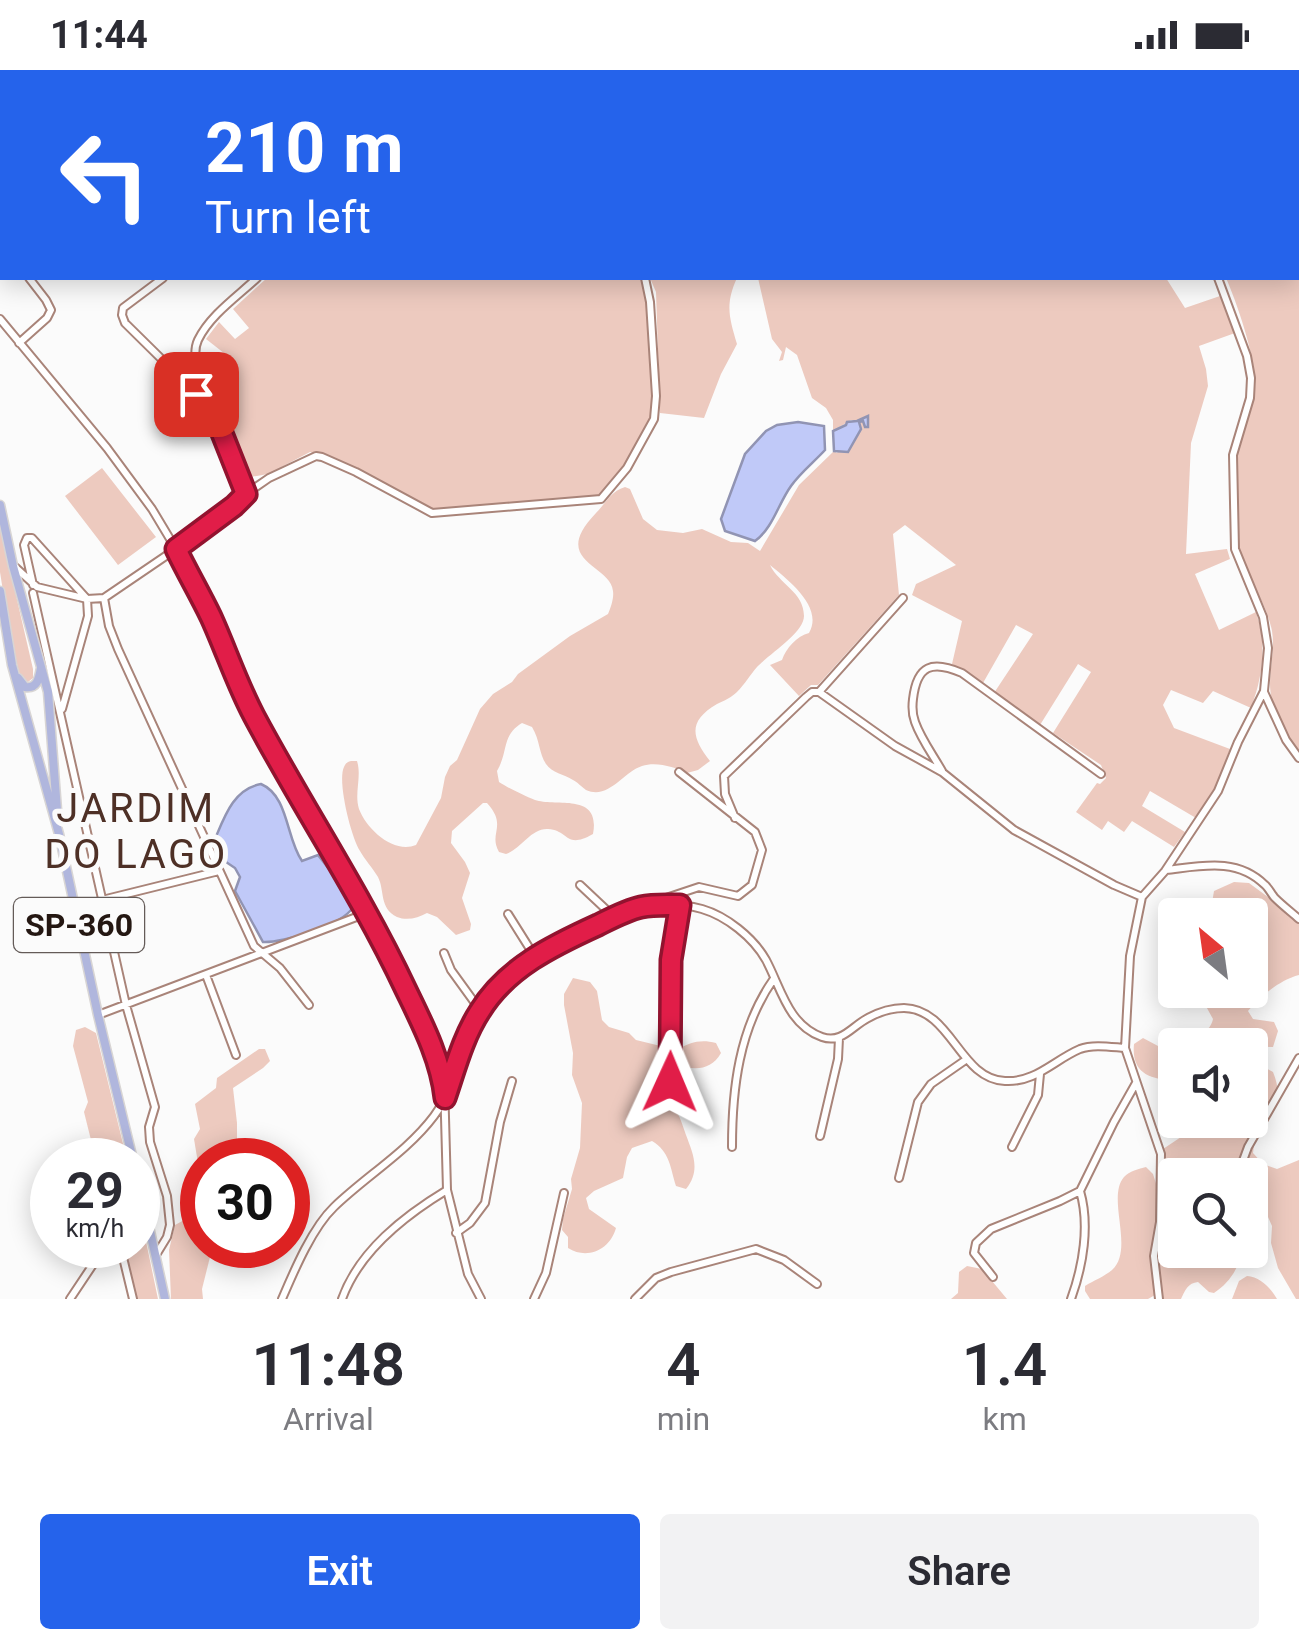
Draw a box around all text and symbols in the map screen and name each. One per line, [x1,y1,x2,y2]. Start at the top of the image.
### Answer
text: 11:44 [50,13,148,57]
text: 210 m [205,107,404,189]
icon: left [40,110,170,240]
text: Turn left [205,191,371,244]
pin [154,352,239,437]
icon: arrive [169,367,224,422]
district label: JARDIM DO LAGO [44,785,228,878]
road number: SP-360 [14,898,144,952]
north arrow [1158,898,1268,1008]
map controls [1158,898,1268,1268]
button: sound [1158,1028,1268,1138]
position arrow [618,1030,722,1134]
speed limit sign: 30 [180,1138,310,1268]
button: search [1158,1158,1268,1268]
text: 29 [66,1162,124,1220]
text: km/h [66,1214,124,1243]
text: 11:48 [252,1329,405,1400]
text: 4 [666,1329,701,1400]
text: 1.4 [962,1329,1047,1400]
text: Arrival [283,1400,374,1438]
text: min [657,1400,710,1438]
text: km [982,1400,1027,1438]
button: Exit [40,1514,640,1629]
button: Share [660,1514,1259,1629]

